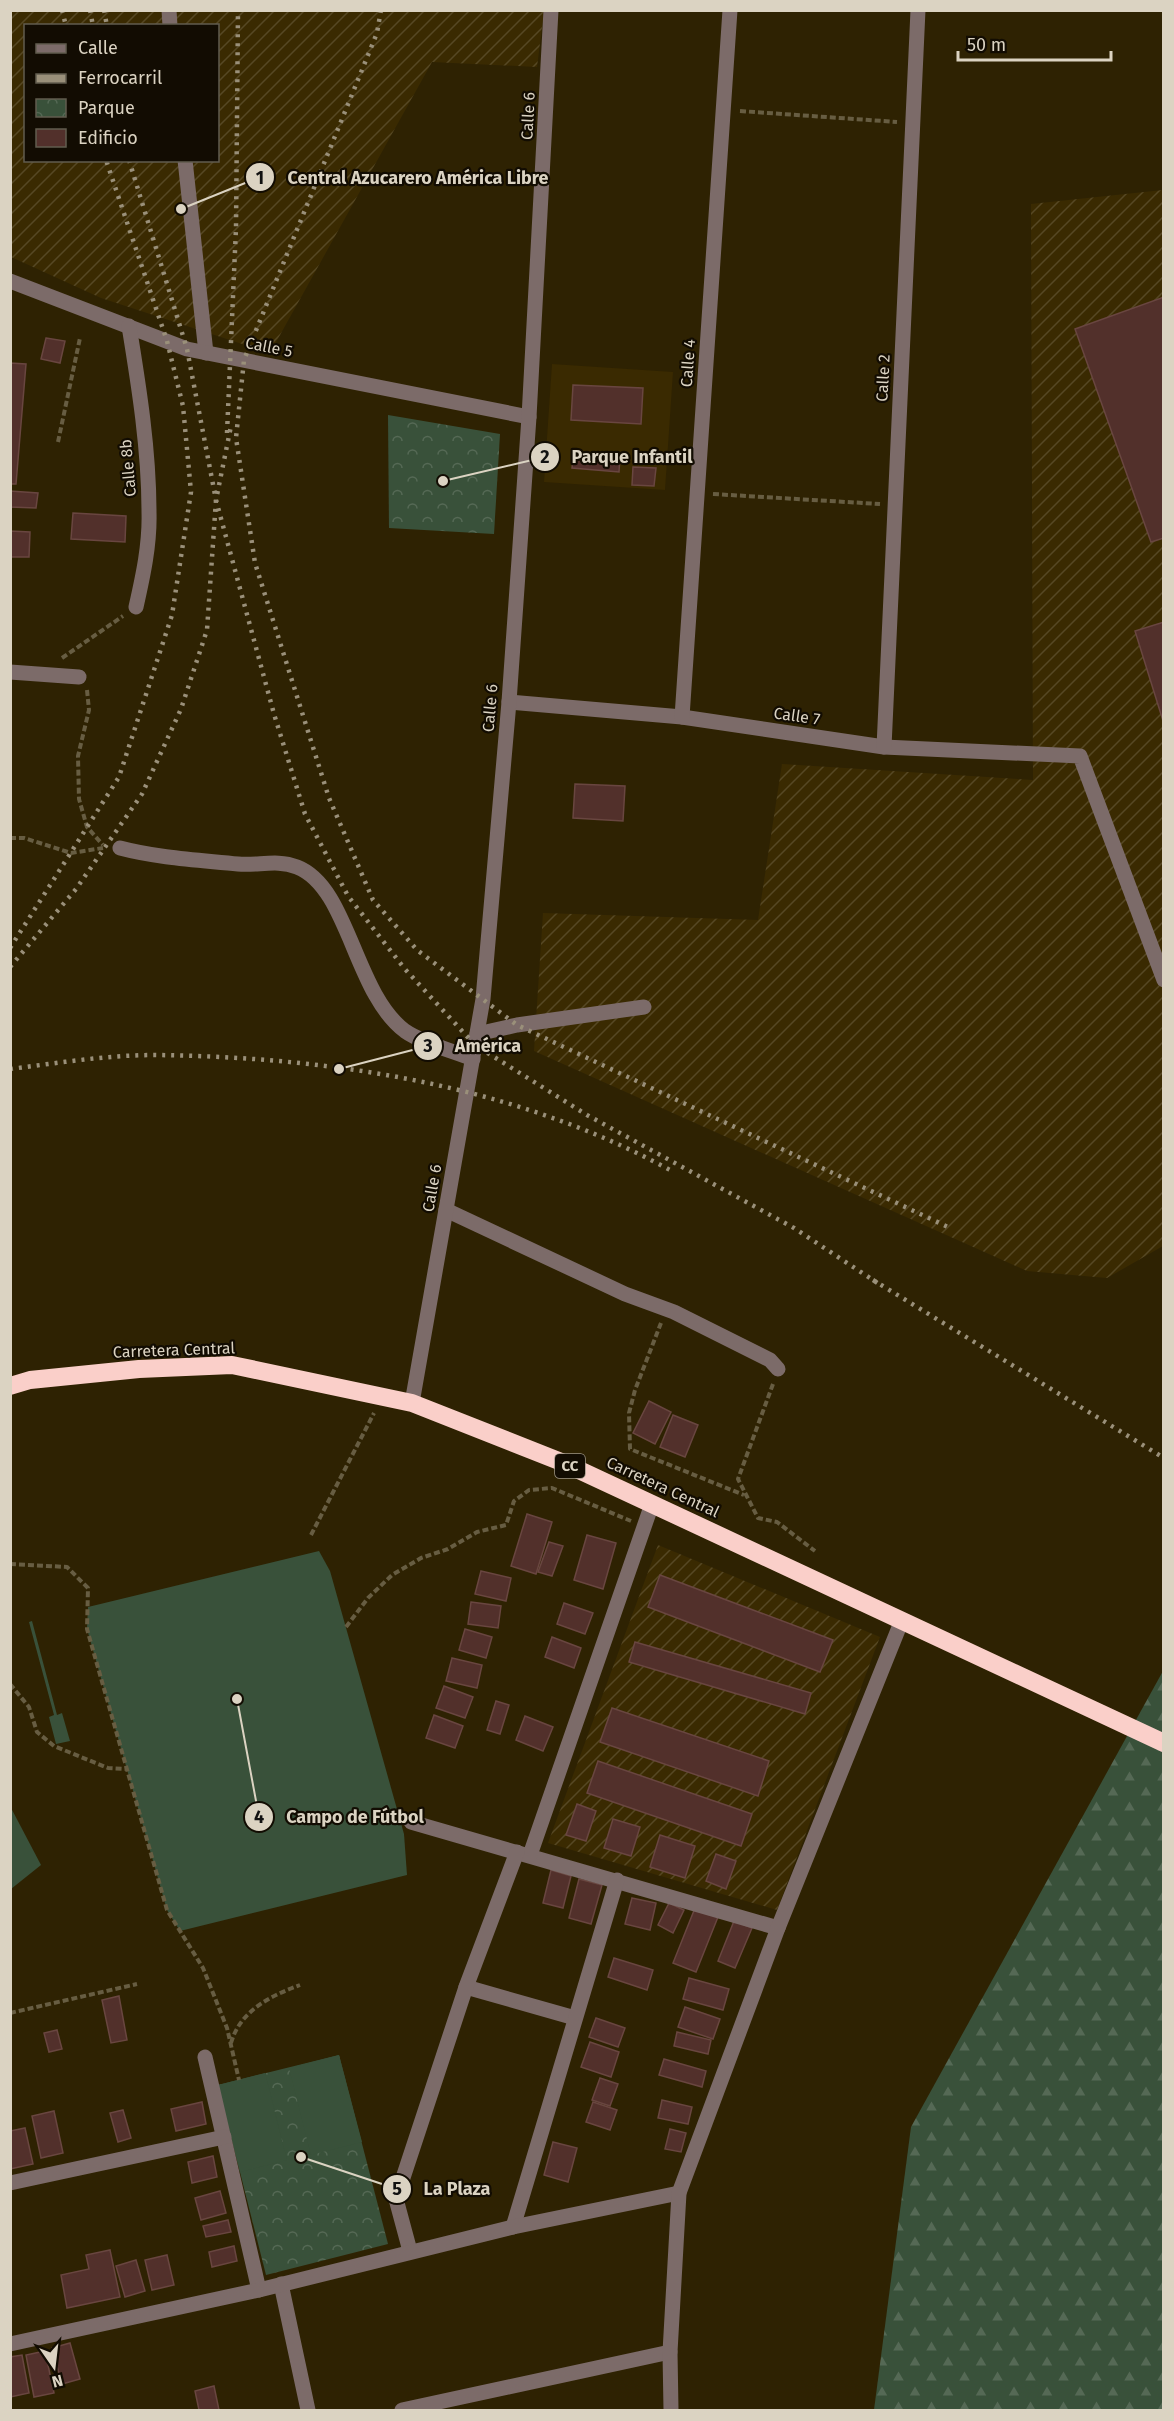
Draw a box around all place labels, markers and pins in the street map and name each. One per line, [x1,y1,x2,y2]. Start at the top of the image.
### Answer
callout: Central Azucarero América Libre [245,159,560,195]
callout: Parque Infantil [530,439,705,475]
callout: América [413,1028,533,1064]
callout: Campo de Fútbol [244,1799,436,1835]
callout: La Plaza [382,2171,503,2207]

